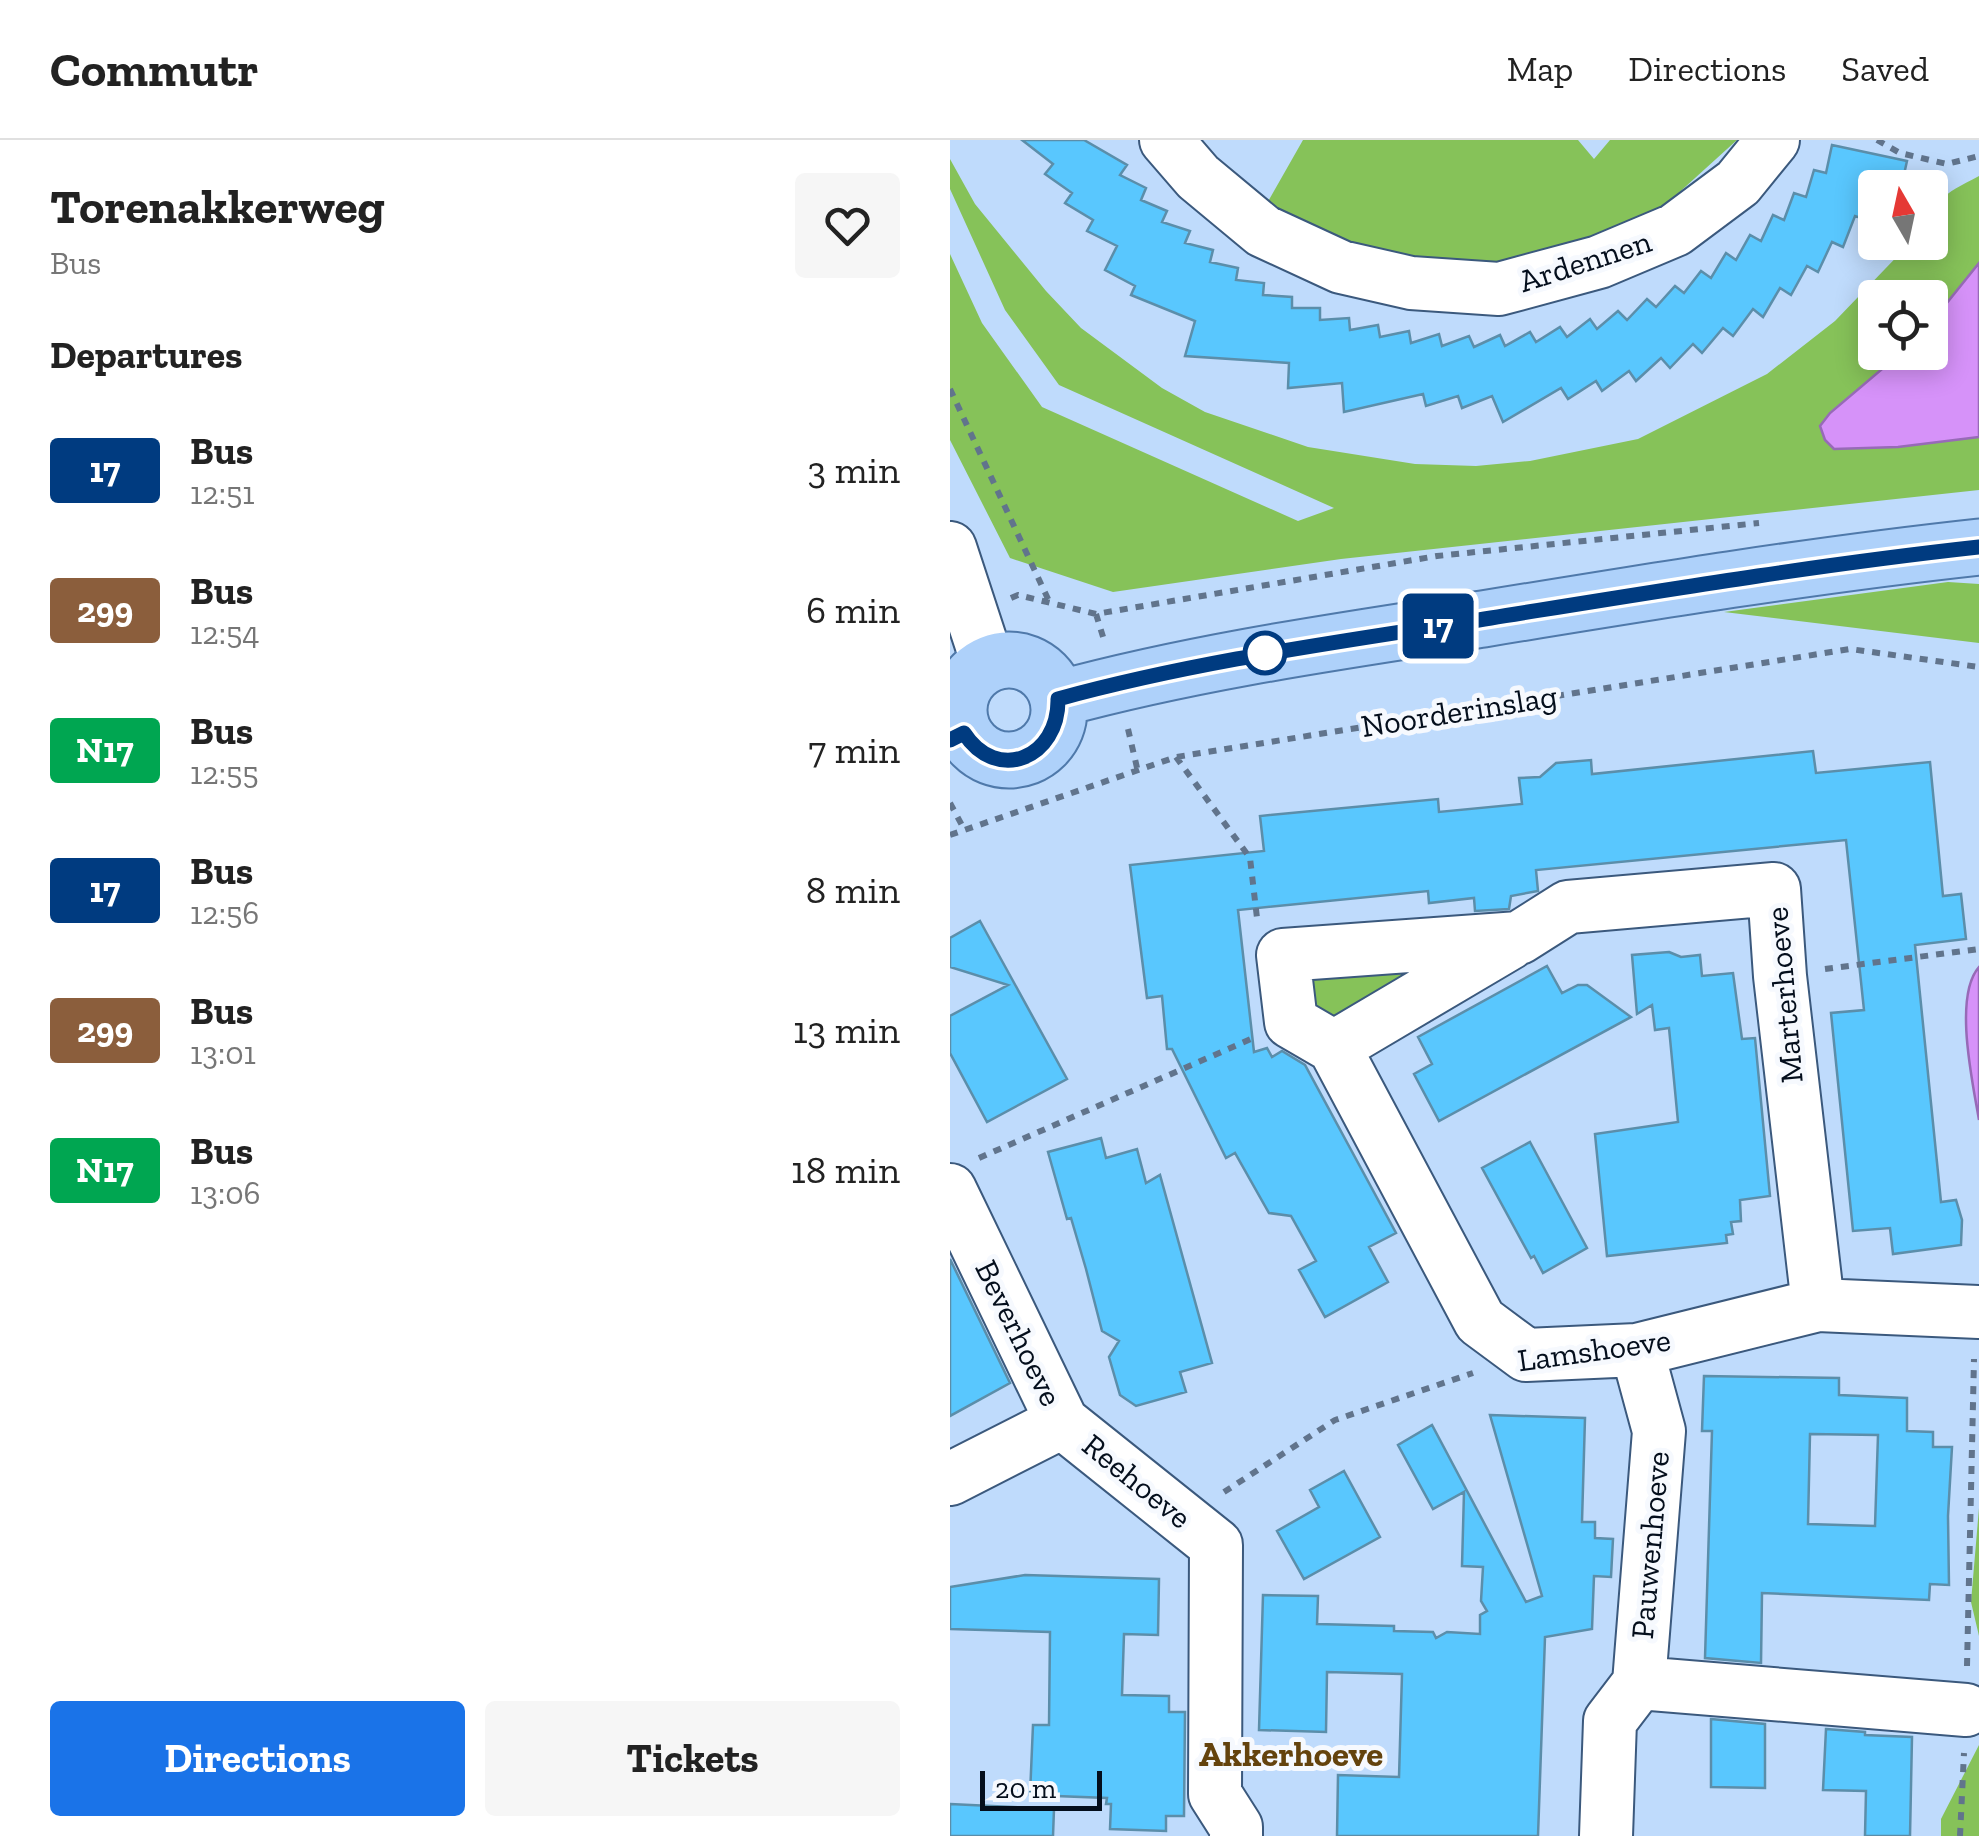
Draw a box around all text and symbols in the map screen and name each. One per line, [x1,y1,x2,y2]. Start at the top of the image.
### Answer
text: Commutr [50,41,258,98]
text: Map [1507,48,1573,90]
text: Directions [1628,48,1786,90]
text: Saved [1841,48,1929,90]
north arrow [1858,170,1948,260]
map controls [1858,170,1948,370]
button: heart [795,173,900,278]
text: Torenakkerweg [50,178,385,235]
street label: Ardennen [1514,222,1657,300]
text: Bus [50,244,101,282]
button: locate [1858,280,1948,370]
text: Departures [50,332,242,378]
text: Bus [190,428,253,474]
text: 3 min [808,447,900,493]
text: 17 [90,449,120,491]
text: 12:51 [190,474,255,512]
text: Bus [190,568,253,614]
text: 6 min [806,587,900,633]
text: 299 [77,589,133,631]
line badge: 17 [1393,594,1483,658]
text: 17 [1423,605,1453,647]
text: 12:54 [190,614,260,652]
unlabelled marker [1244,632,1286,674]
street label: Noorderinslag [1358,677,1560,745]
text: Bus [190,708,253,754]
text: 7 min [808,727,900,773]
text: N17 [76,729,134,771]
text: 12:55 [190,754,259,792]
text: Bus [190,848,253,894]
text: 8 min [806,867,900,913]
text: 17 [90,869,120,911]
text: 12:56 [190,894,259,932]
street label: Marterhoeve [1757,905,1811,1085]
text: Bus [190,988,253,1034]
text: 13 min [793,1007,900,1053]
text: 299 [77,1009,133,1051]
text: 13:01 [190,1034,256,1072]
text: Bus [190,1128,253,1174]
text: 18 min [791,1147,900,1193]
text: N17 [76,1149,134,1191]
text: 13:06 [190,1174,261,1212]
street label: Beverhoeve [967,1254,1071,1412]
street label: Lamshoeve [1515,1320,1673,1380]
street label: Reehoeve [1075,1426,1199,1536]
street label: Pauwenhoeve [1623,1450,1677,1640]
button: Directions [50,1701,465,1816]
button: Tickets [485,1701,900,1816]
district label: Akkerhoeve [1199,1733,1383,1775]
scale bar [980,1766,1102,1810]
text: 20 m [995,1772,1056,1805]

